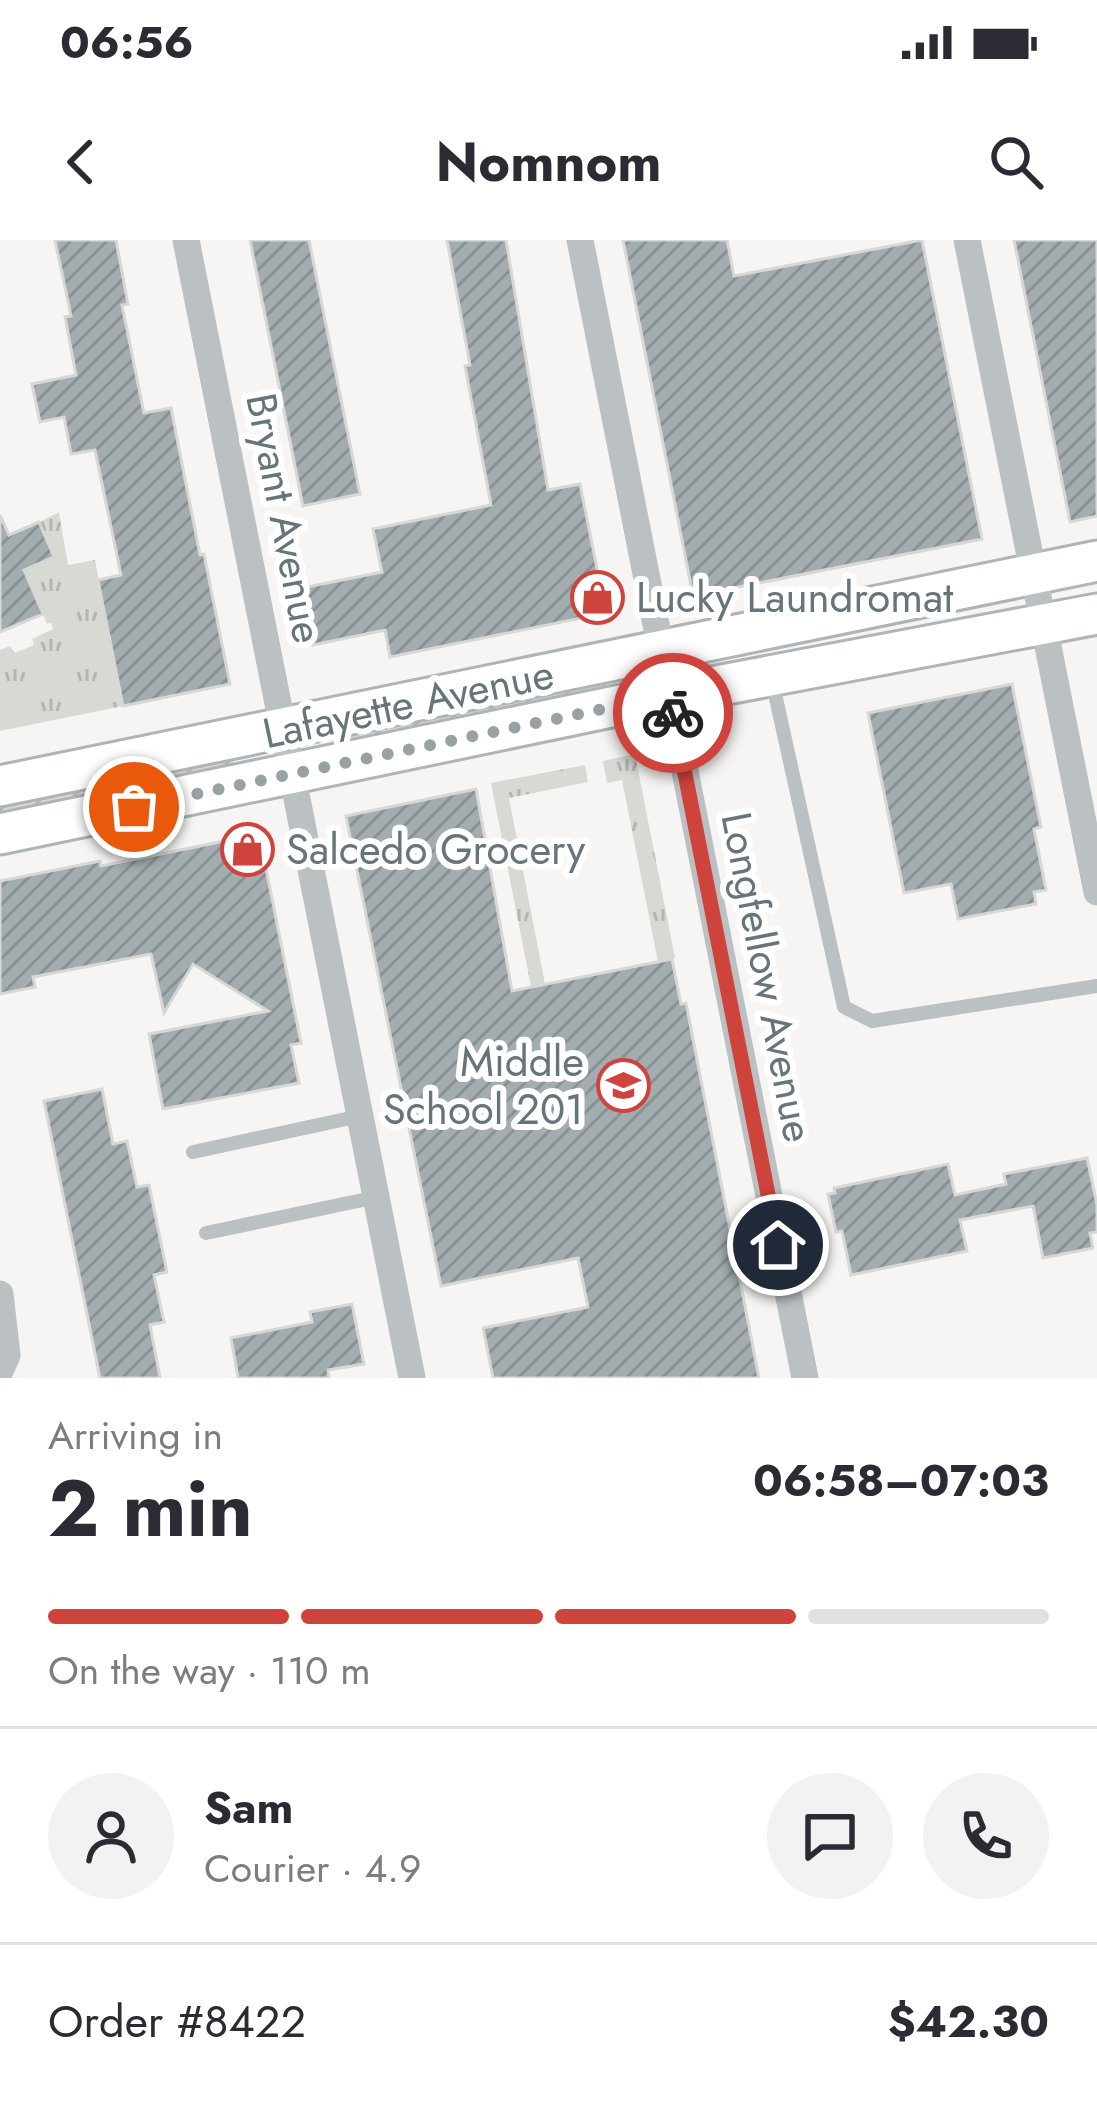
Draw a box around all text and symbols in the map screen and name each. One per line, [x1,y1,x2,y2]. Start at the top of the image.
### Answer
text: 06:56 [60,10,194,75]
text: Nomnom [435,123,662,201]
icon: back [48,129,114,195]
icon: search [983,129,1049,195]
street label: Bryant Avenue [230,388,339,648]
place label: Lucky Laundromat [636,567,953,628]
shop icon: Lucky Laundromat [569,569,625,625]
street label: Lafayette Avenue [257,643,559,764]
courier [613,653,733,773]
icon: bike [640,680,706,746]
pin [83,756,185,858]
icon: bag [101,774,167,840]
street label: Longfellow Avenue [706,807,829,1147]
place label: Salcedo Grocery [286,819,586,880]
shop icon: Salcedo Grocery [219,821,275,877]
place label: Middle School 201 [383,1031,584,1140]
school or university icon: Middle School 201 [595,1057,651,1113]
pin [727,1194,829,1296]
icon: home [745,1212,811,1278]
text: Arriving in [48,1407,223,1464]
text: 06:58–07:03 [753,1448,1049,1513]
text: 2 min [48,1453,253,1565]
text: On the way · 110 m [48,1642,371,1699]
button: person [48,1773,174,1899]
button: chat [767,1773,893,1899]
button: phone [923,1773,1049,1899]
text: Sam [204,1775,293,1840]
text: Courier · 4.9 [204,1840,421,1897]
text: Order #8422 [48,1989,306,2054]
text: $42.30 [888,1989,1049,2054]

